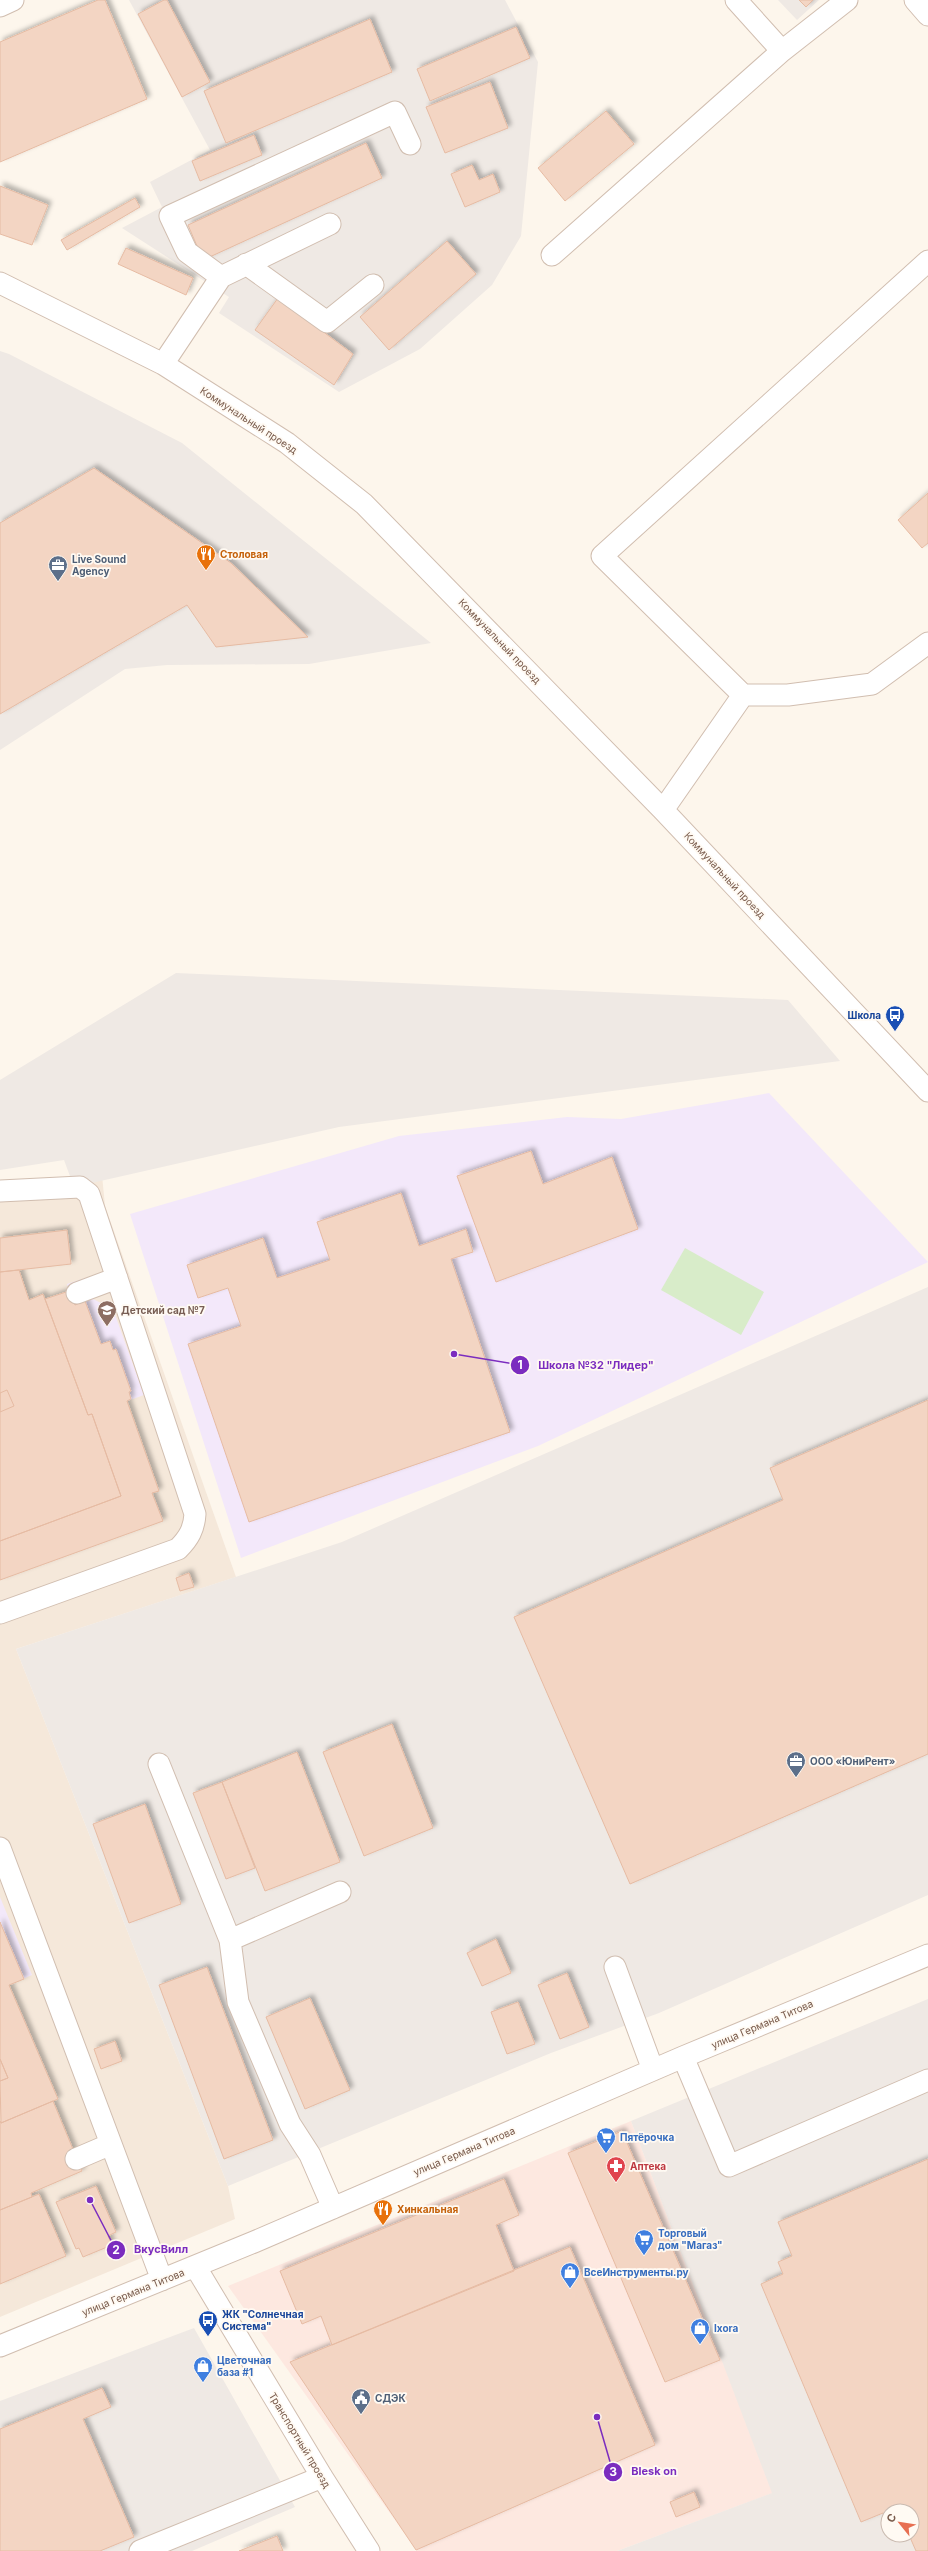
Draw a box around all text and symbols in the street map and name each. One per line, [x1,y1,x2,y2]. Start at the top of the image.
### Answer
street label: Коммунальный проезд [198,384,300,456]
restaurant icon: Столовая [195,543,217,571]
place label: Столовая [220,548,268,560]
place label: Live Sound Agency [72,553,126,578]
office icon: Live Sound Agency [47,554,69,582]
street label: Коммунальный проезд [456,596,544,686]
street label: Коммунальный проезд [682,829,768,921]
bus stop icon: Школа [884,1004,906,1032]
place label: Школа [848,1009,881,1021]
school or university icon: Детский сад №7 [96,1299,118,1327]
place label: Детский сад №7 [121,1304,205,1316]
callout: Школа №32 "Лидер" [510,1354,661,1377]
text: 1 [517,1357,523,1372]
text: Школа №32 "Лидер" [538,1358,654,1372]
office icon: ООО «ЮниРент» [785,1750,807,1778]
place label: ООО «ЮниРент» [810,1755,896,1767]
street label: улица Германа Титова [709,1997,815,2051]
street label: улица Германа Титова [411,2124,517,2178]
supermarket icon: Пятёрочка [595,2126,617,2154]
place label: Пятёрочка [620,2131,674,2143]
pharmacy icon: Аптека [605,2155,627,2183]
place label: Аптека [630,2160,666,2172]
restaurant icon: Хинкальная [372,2198,394,2226]
place label: Хинкальная [397,2203,458,2215]
place label: Торговый дом "Магаз" [658,2227,723,2251]
supermarket icon: Торговый дом "Магаз" [633,2228,655,2256]
callout: ВкусВилл [106,2238,196,2261]
text: 2 [112,2242,120,2257]
text: ВкусВилл [134,2242,188,2256]
shop icon: ВсеИнструменты.ру [559,2261,581,2289]
street label: улица Германа Титова [80,2266,186,2318]
place label: ВсеИнструменты.ру [584,2266,689,2279]
place label: ЖК "Солнечная Система" [222,2308,304,2332]
bus stop icon: ЖК "Солнечная Система" [197,2309,219,2337]
shop icon: Ixora [689,2317,711,2345]
place label: Ixora [714,2322,738,2334]
place label: Цветочная база #1 [217,2354,272,2378]
shop icon: Цветочная база #1 [192,2355,214,2383]
public building icon: СДЭК [350,2387,372,2415]
street label: Транспортный проезд [267,2390,333,2490]
place label: СДЭК [375,2392,406,2404]
callout: Blesk on [603,2460,685,2483]
text: 3 [609,2464,617,2479]
text: Blesk on [631,2464,677,2478]
north arrow [880,2503,920,2543]
text: С [883,2511,899,2525]

